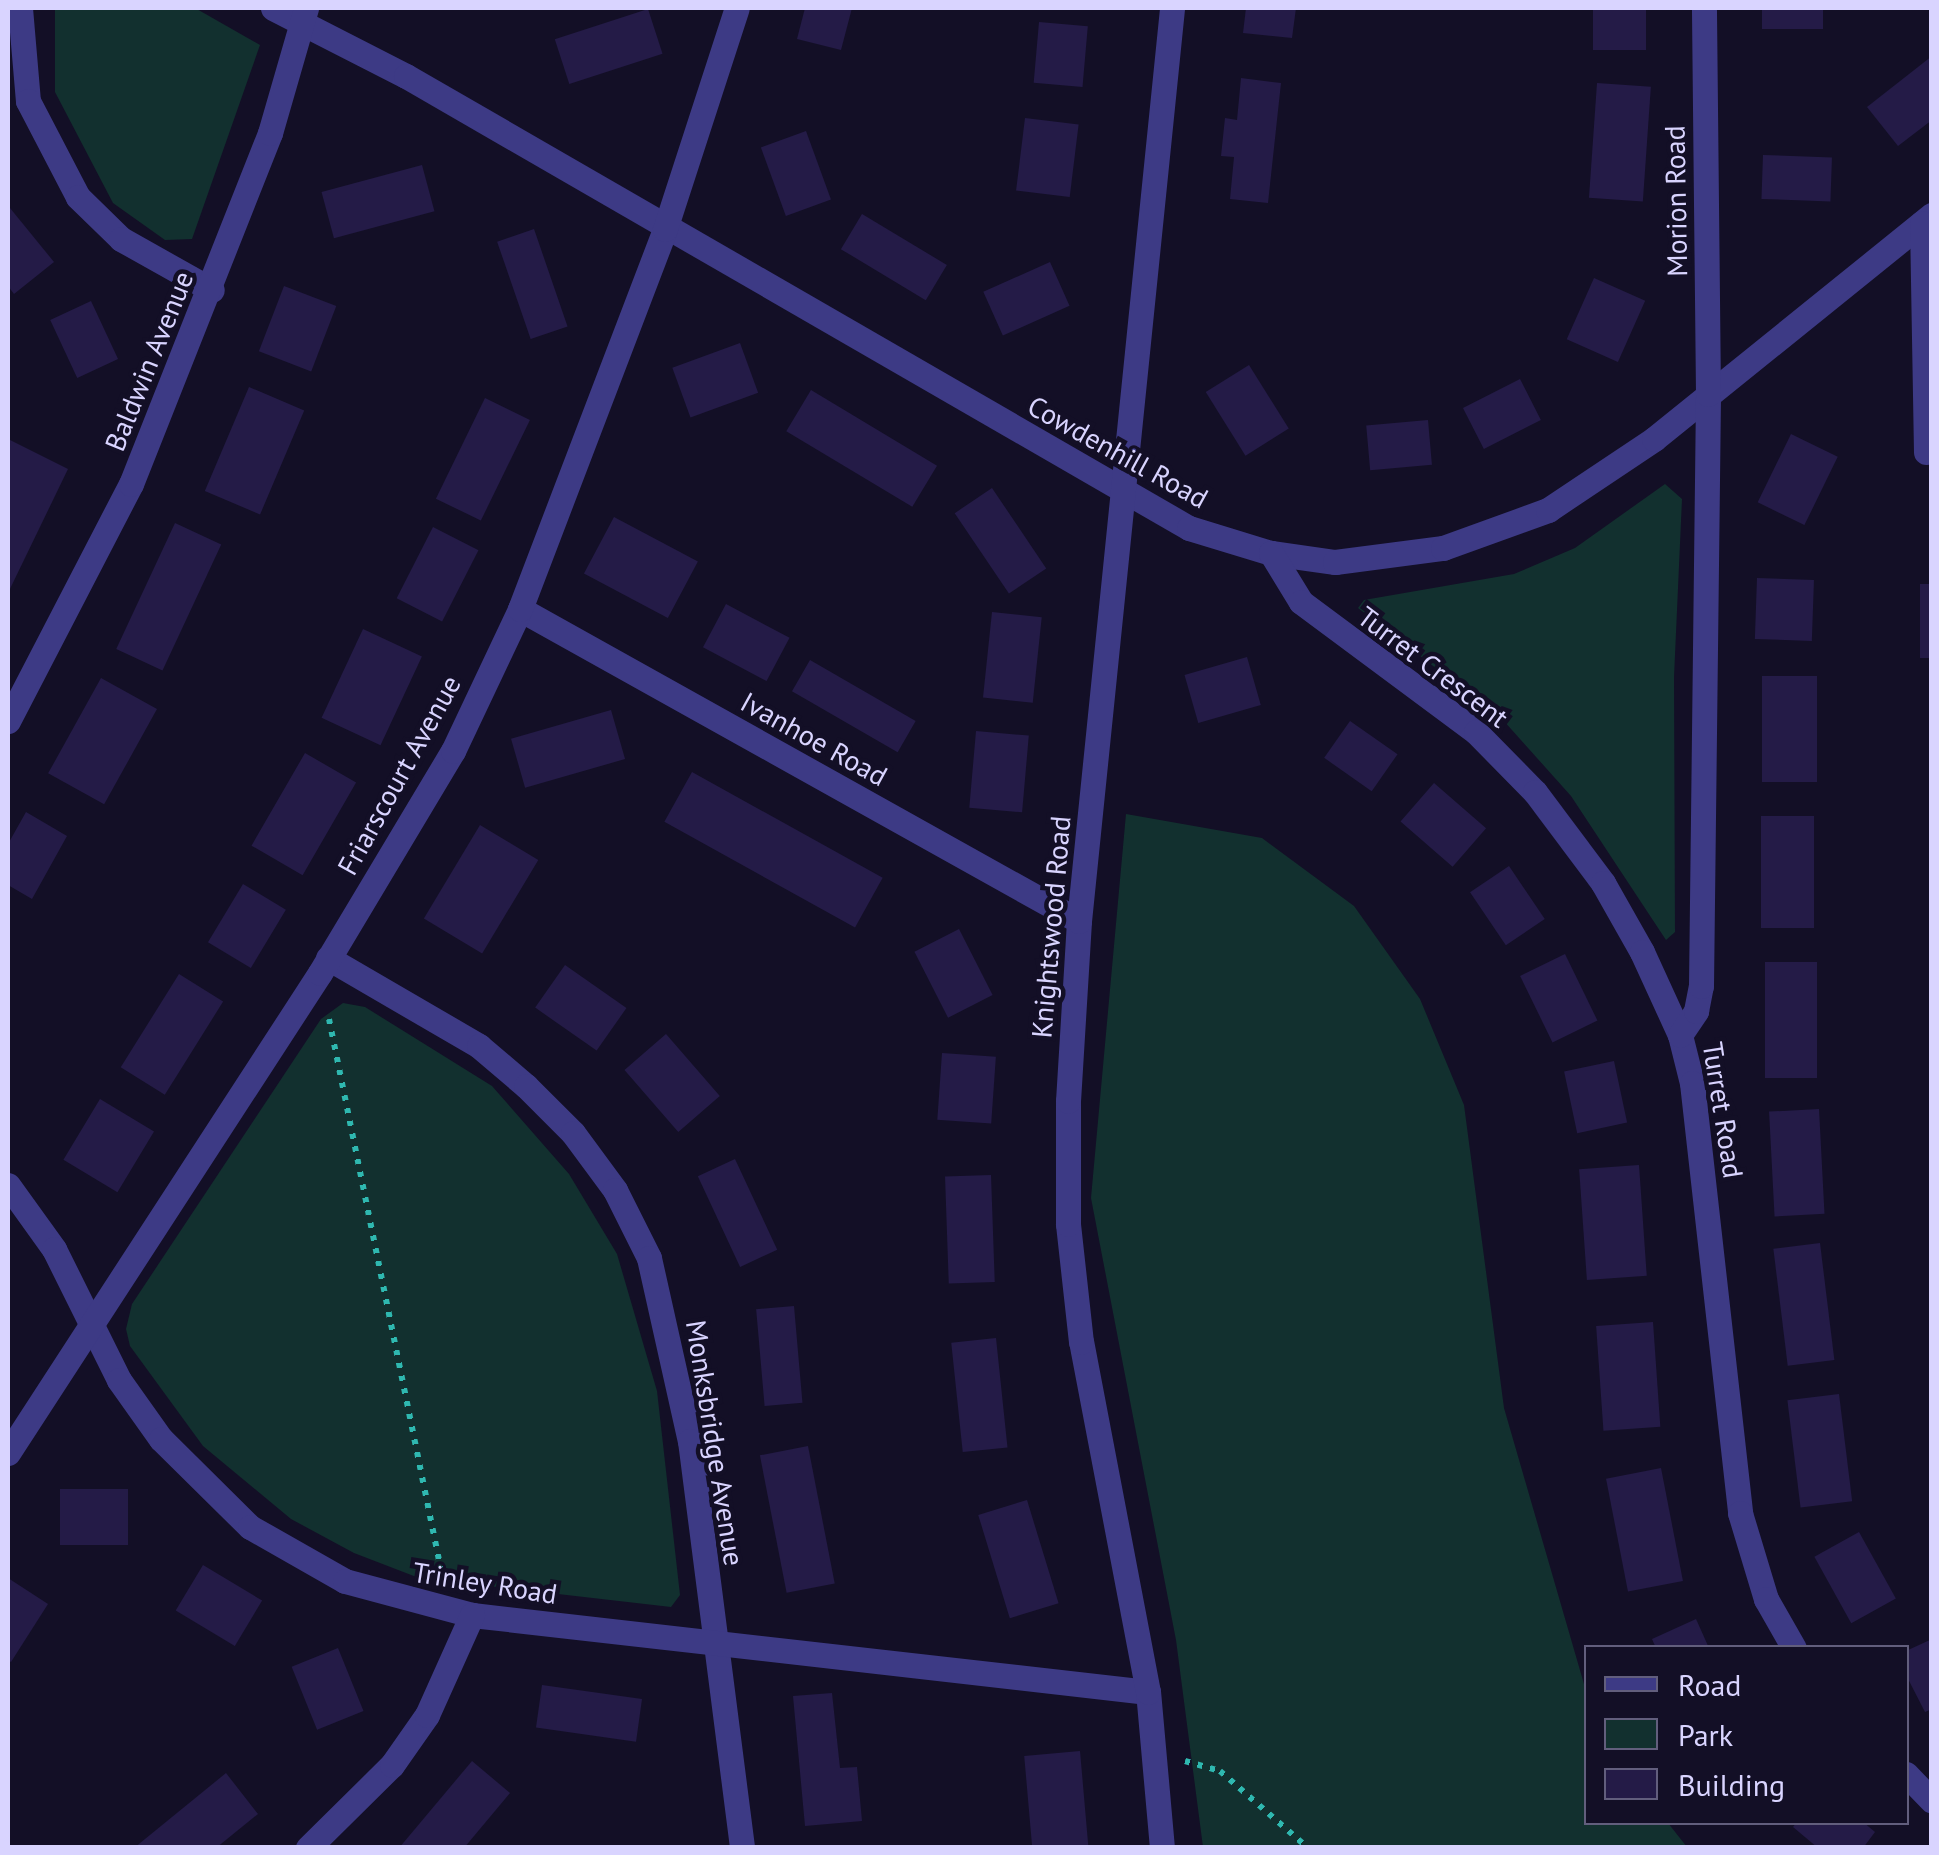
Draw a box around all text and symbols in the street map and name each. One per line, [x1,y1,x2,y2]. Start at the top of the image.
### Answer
street label: Morion Road [1658,125,1694,277]
street label: Baldwin Avenue [97,266,201,456]
street label: Cowdenhill Road [1022,389,1214,515]
street label: Turret Crescent [1351,599,1515,735]
street label: Friarscourt Avenue [330,669,468,881]
street label: Ivanhoe Road [735,685,893,793]
street label: Knightswood Road [1025,815,1077,1039]
street label: Turret Road [1696,1040,1750,1180]
street label: Monksbridge Avenue [679,1317,751,1569]
street label: Trinley Road [410,1555,560,1611]
legend [1584,1645,1909,1825]
text: Road [1678,1665,1742,1704]
text: Park [1678,1715,1733,1754]
text: Building [1678,1765,1785,1804]

